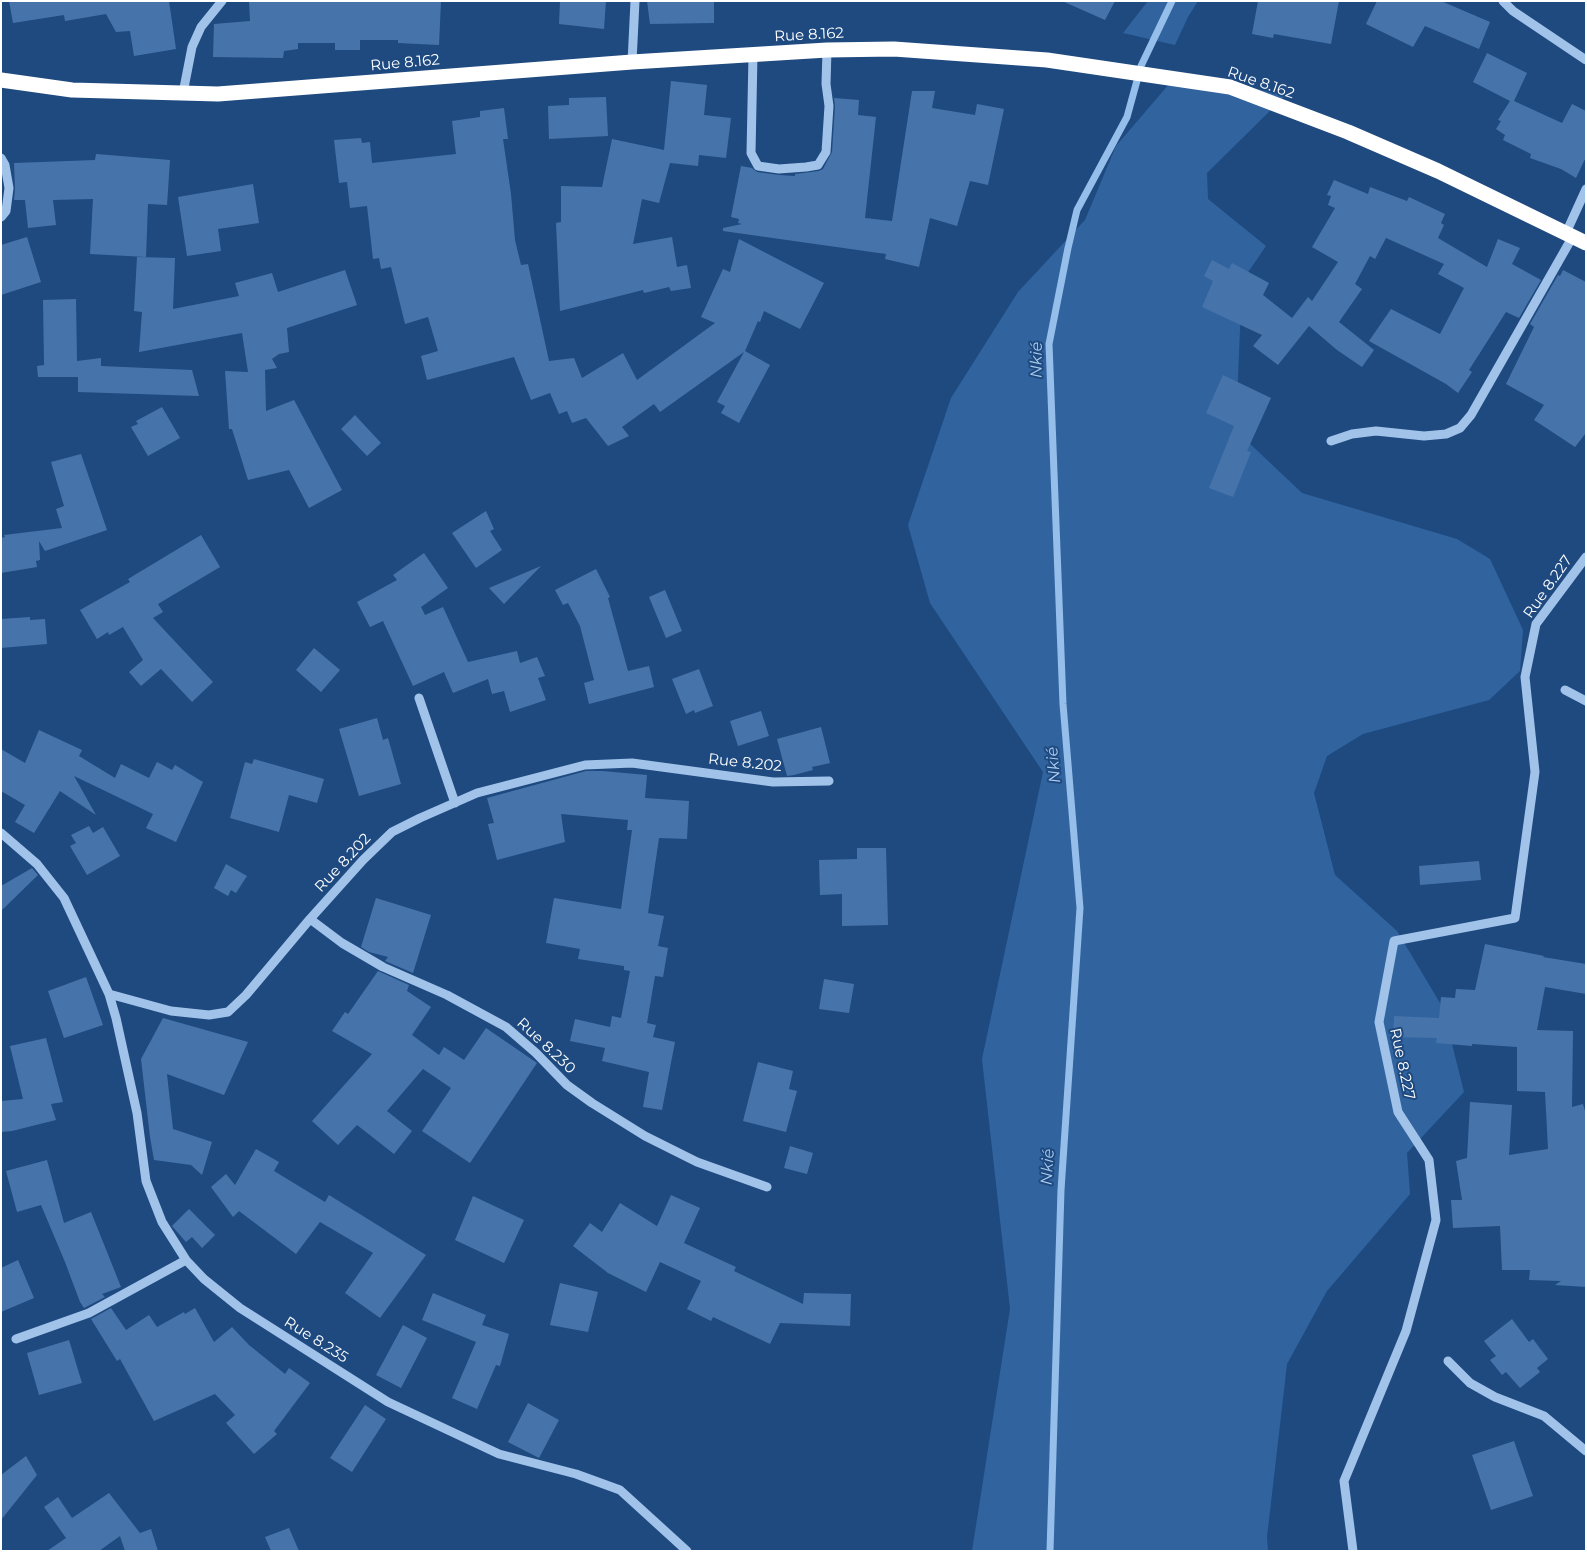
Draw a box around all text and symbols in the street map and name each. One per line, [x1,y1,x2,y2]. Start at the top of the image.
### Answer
street label: Rue 8.162 [774,24,844,46]
street label: Rue 8.162 [369,51,441,75]
street label: Rue 8.162 [1225,63,1297,103]
water label: Nkié [1027,342,1047,378]
street label: Rue 8.227 [1520,552,1576,622]
water label: Nkié [1043,746,1065,784]
street label: Rue 8.202 [707,750,783,776]
street label: Rue 8.202 [311,830,375,896]
street label: Rue 8.230 [513,1014,579,1078]
street label: Rue 8.227 [1386,1027,1418,1101]
water label: Nkié [1037,1148,1059,1186]
street label: Rue 8.235 [281,1313,351,1367]

